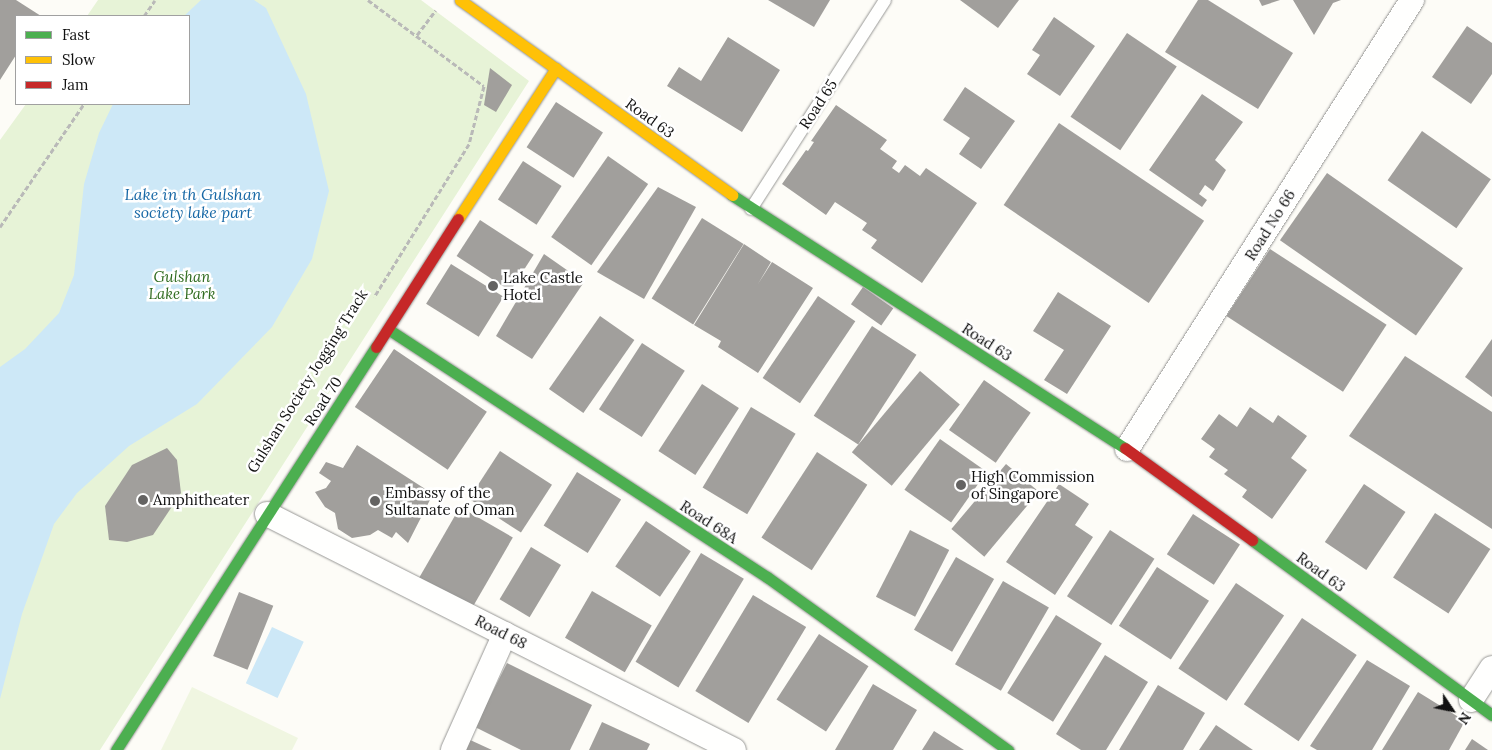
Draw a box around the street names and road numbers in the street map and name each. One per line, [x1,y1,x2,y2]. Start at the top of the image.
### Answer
street label: Road 65 [795,76,841,132]
street label: Road 63 [622,94,678,142]
street label: Road No 66 [1241,186,1299,264]
street label: Gulshan Society Jogging Track [243,286,371,476]
street label: Road 63 [959,319,1015,365]
street label: Road 70 [300,373,346,429]
street label: Road 68A [677,497,741,547]
street label: Road 63 [1293,548,1349,596]
street label: Road 68 [472,611,530,653]

